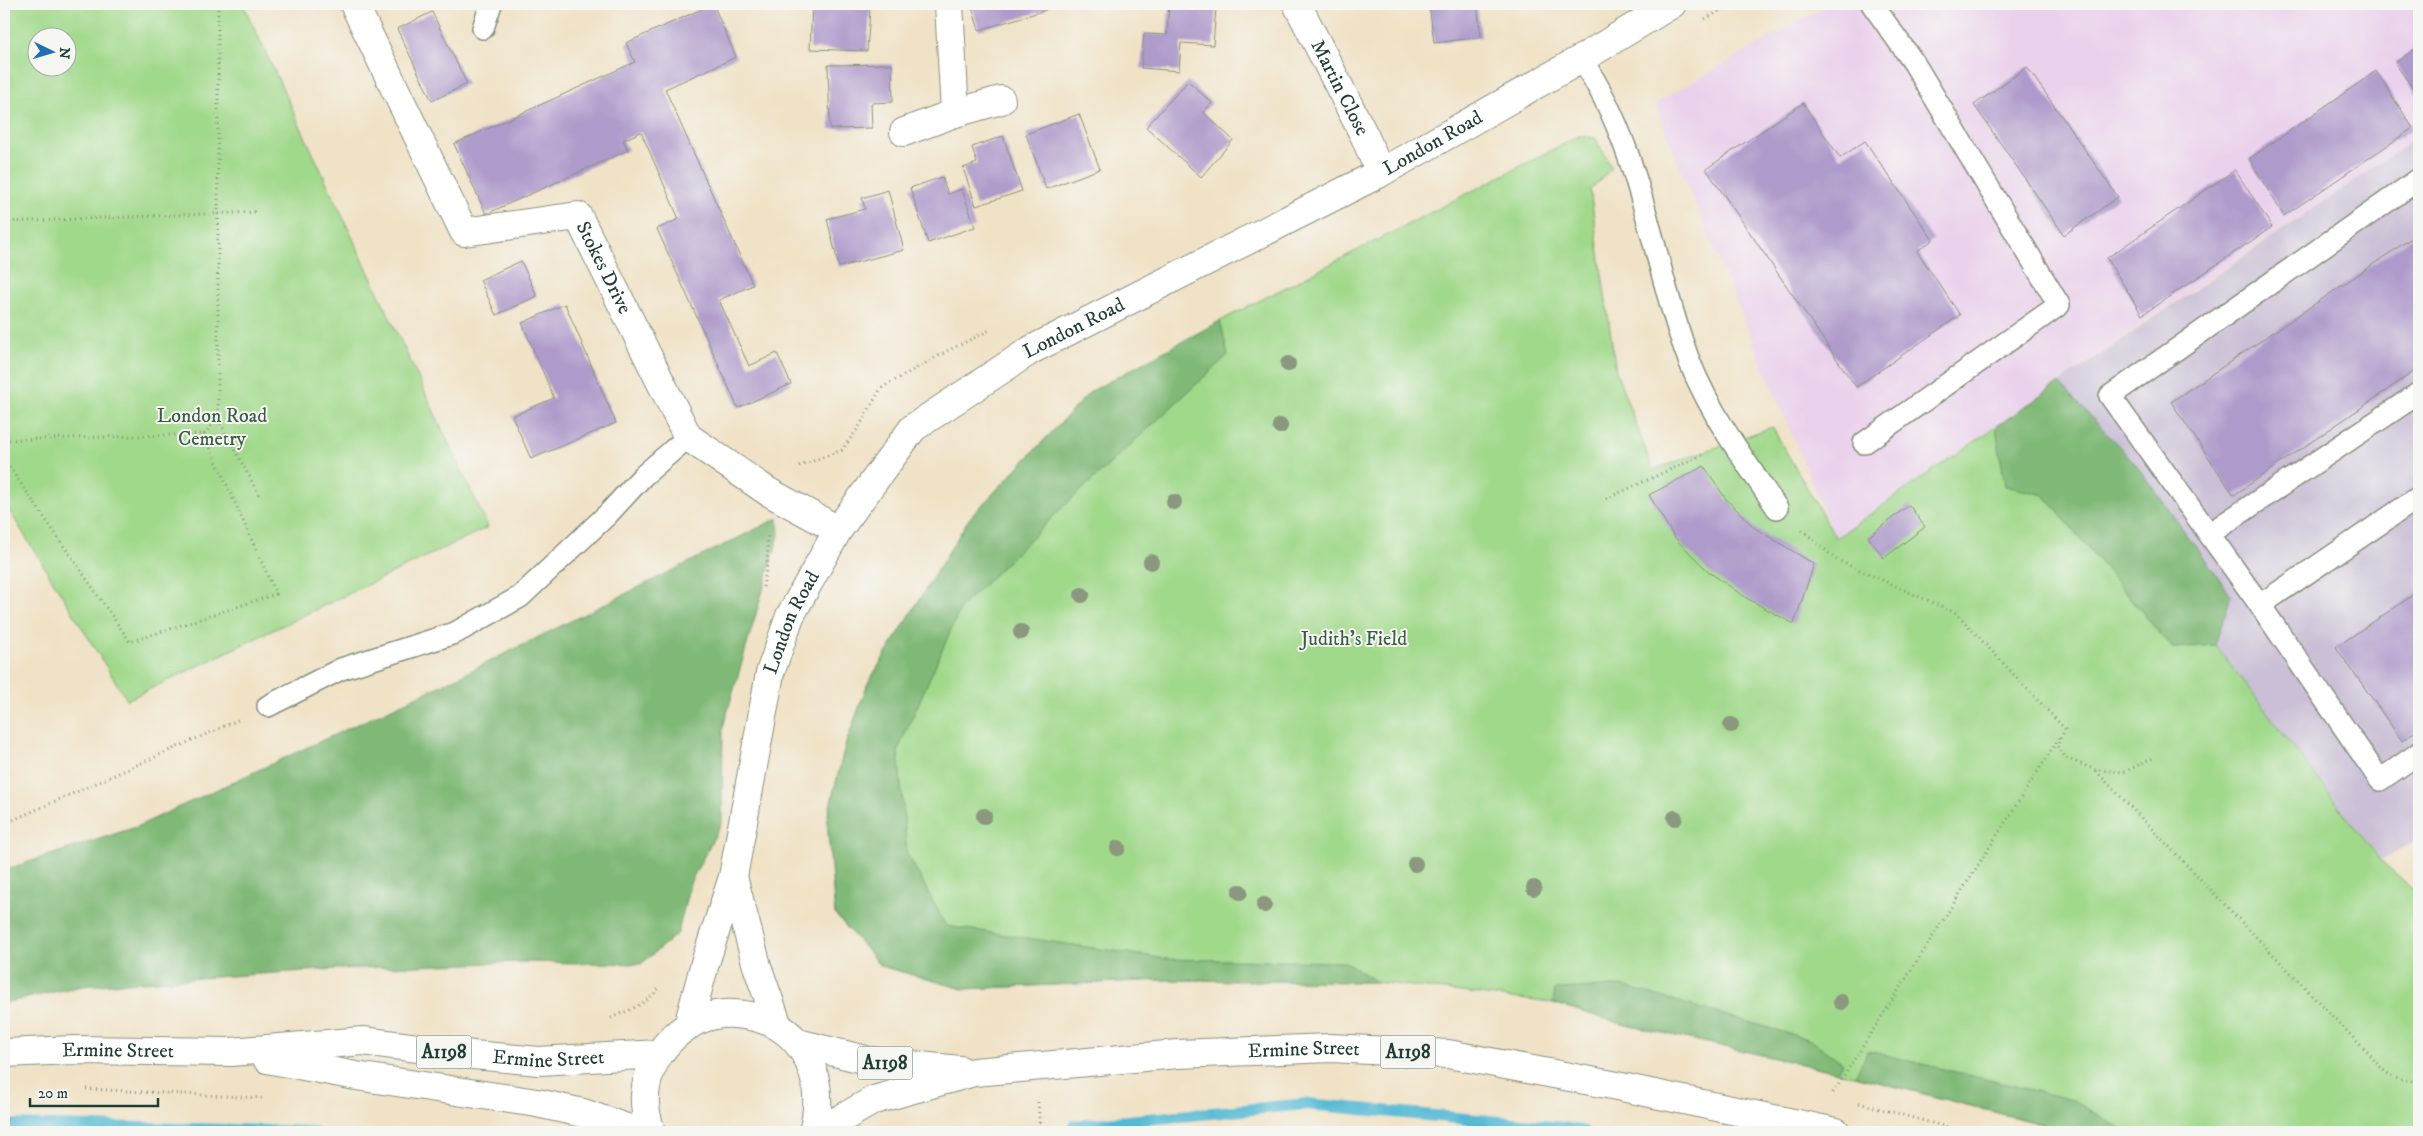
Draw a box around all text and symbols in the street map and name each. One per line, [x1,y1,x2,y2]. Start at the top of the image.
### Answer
north arrow [28,28,78,78]
street label: Martin Close [1305,35,1375,140]
text: N [54,47,73,60]
street label: London Road [1379,105,1487,181]
street label: Stokes Drive [570,217,637,318]
street label: London Road [1019,292,1129,364]
park label: London Road Cemetry [157,404,267,452]
street label: London Road [758,566,825,677]
park label: Judith's Field [1299,627,1407,652]
street label: Ermine Street [1247,1035,1360,1064]
road number: A1198 [416,1036,472,1068]
road number: A1198 [1380,1036,1436,1068]
street label: Ermine Street [61,1037,174,1064]
street label: Ermine Street [491,1044,605,1074]
road number: A1198 [858,1046,912,1080]
scale bar [30,1076,158,1108]
text: 20 m [38,1084,68,1103]

